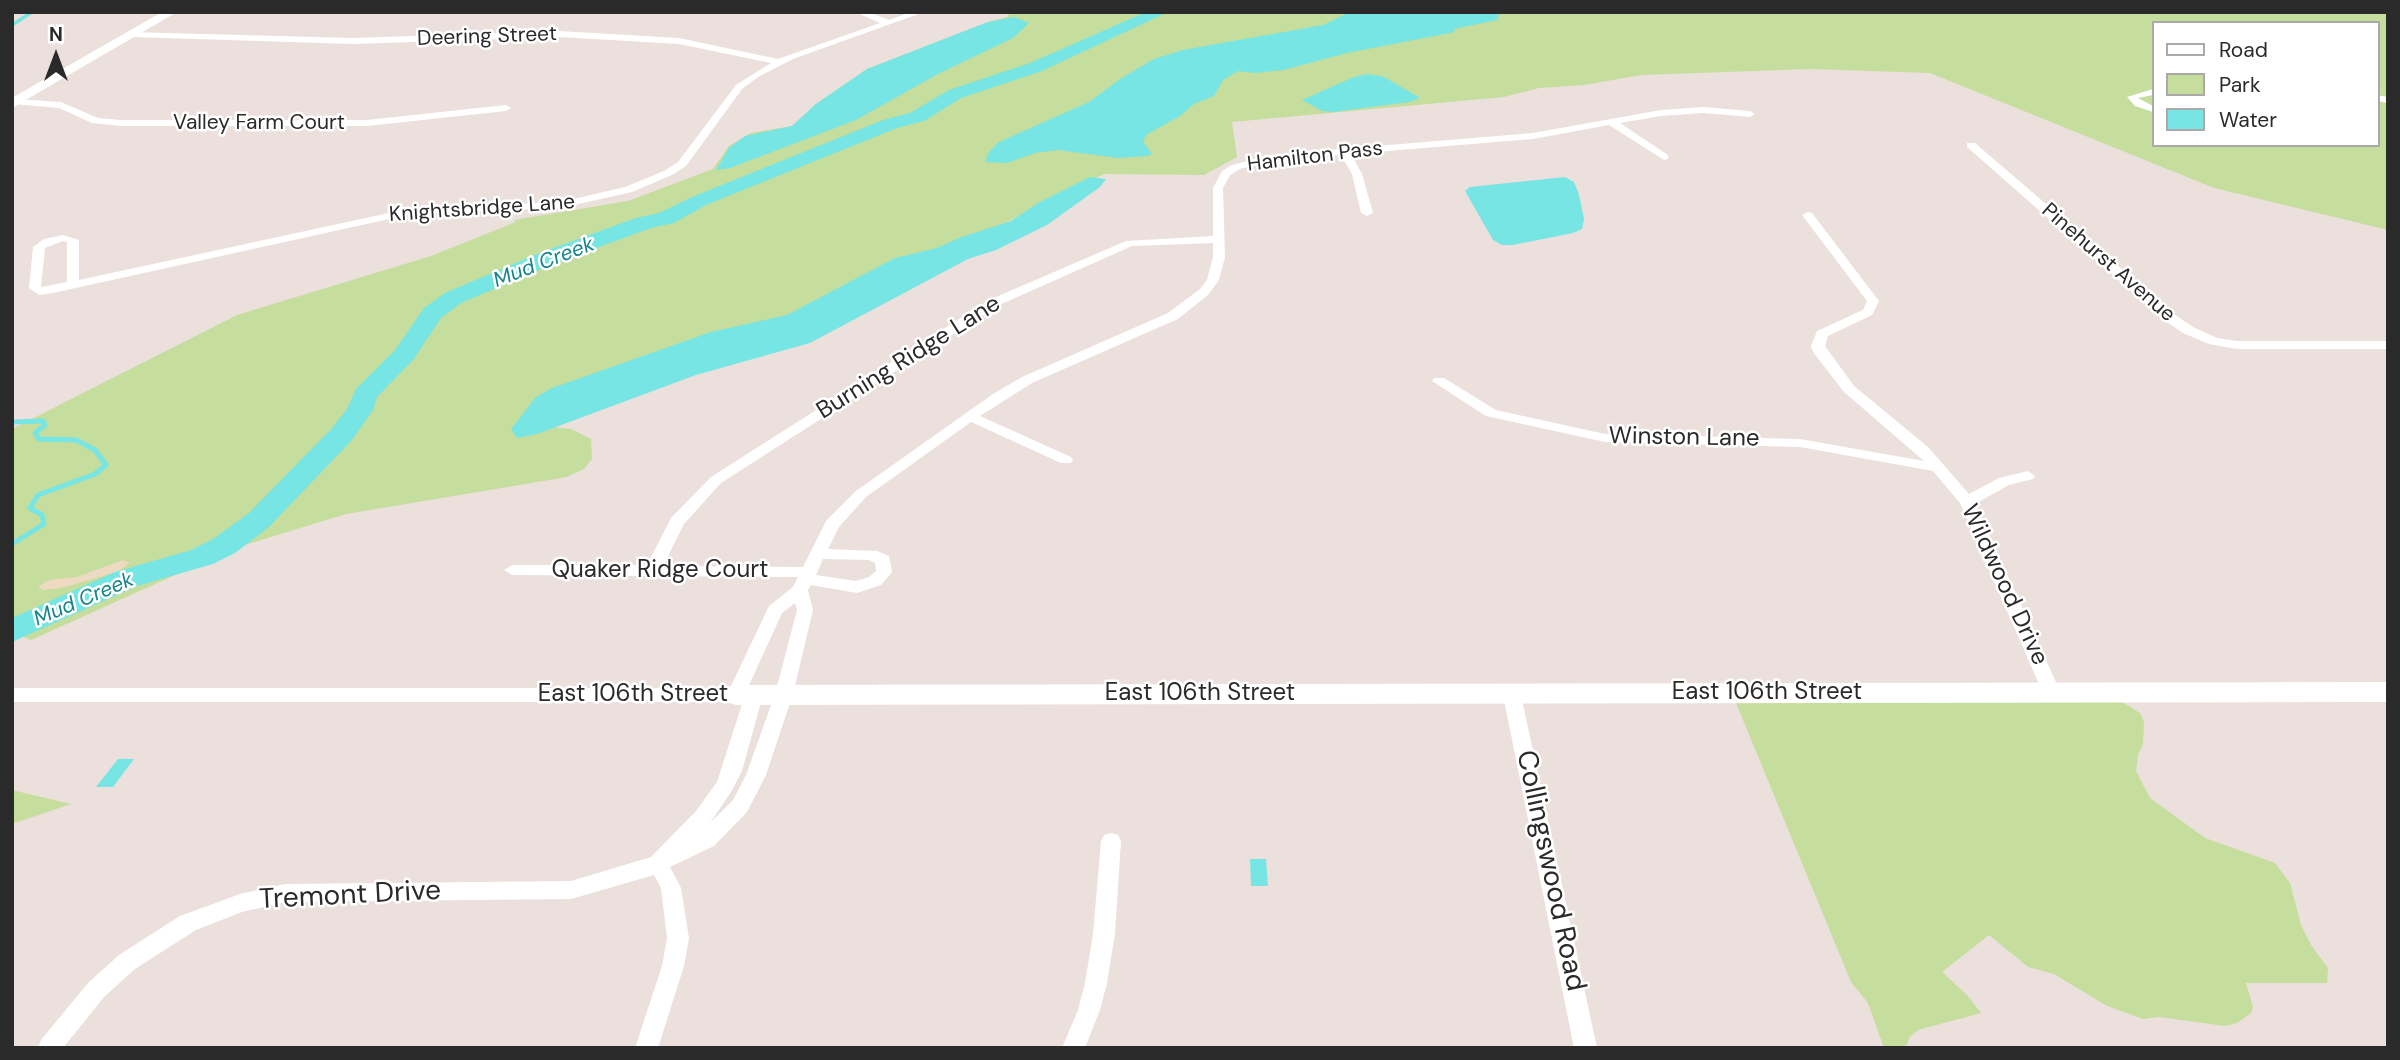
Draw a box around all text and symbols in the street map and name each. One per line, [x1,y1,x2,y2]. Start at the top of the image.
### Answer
north arrow [21,21,91,91]
legend [2152,21,2379,147]
text: N [49,22,63,47]
street label: Deering Street [417,22,557,52]
text: Road [2219,36,2268,64]
text: Park [2219,71,2260,99]
text: Water [2219,106,2277,134]
street label: Valley Farm Court [173,110,345,136]
street label: Hamilton Pass [1246,136,1384,178]
street label: Knightsbridge Lane [388,190,576,228]
street label: Pinehurst Avenue [2036,198,2180,328]
water label: Mud Creek [490,232,598,294]
street label: Burning Ridge Lane [812,290,1006,426]
street label: Winston Lane [1608,422,1760,454]
street label: Wildwood Drive [1954,500,2054,670]
street label: Quaker Ridge Court [552,557,768,585]
water label: Mud Creek [30,568,138,632]
street label: East 106th Street [1672,679,1862,707]
street label: East 106th Street [1105,680,1295,708]
street label: East 106th Street [538,681,728,709]
street label: Collingswood Road [1508,748,1592,994]
street label: Tremont Drive [258,874,442,918]

